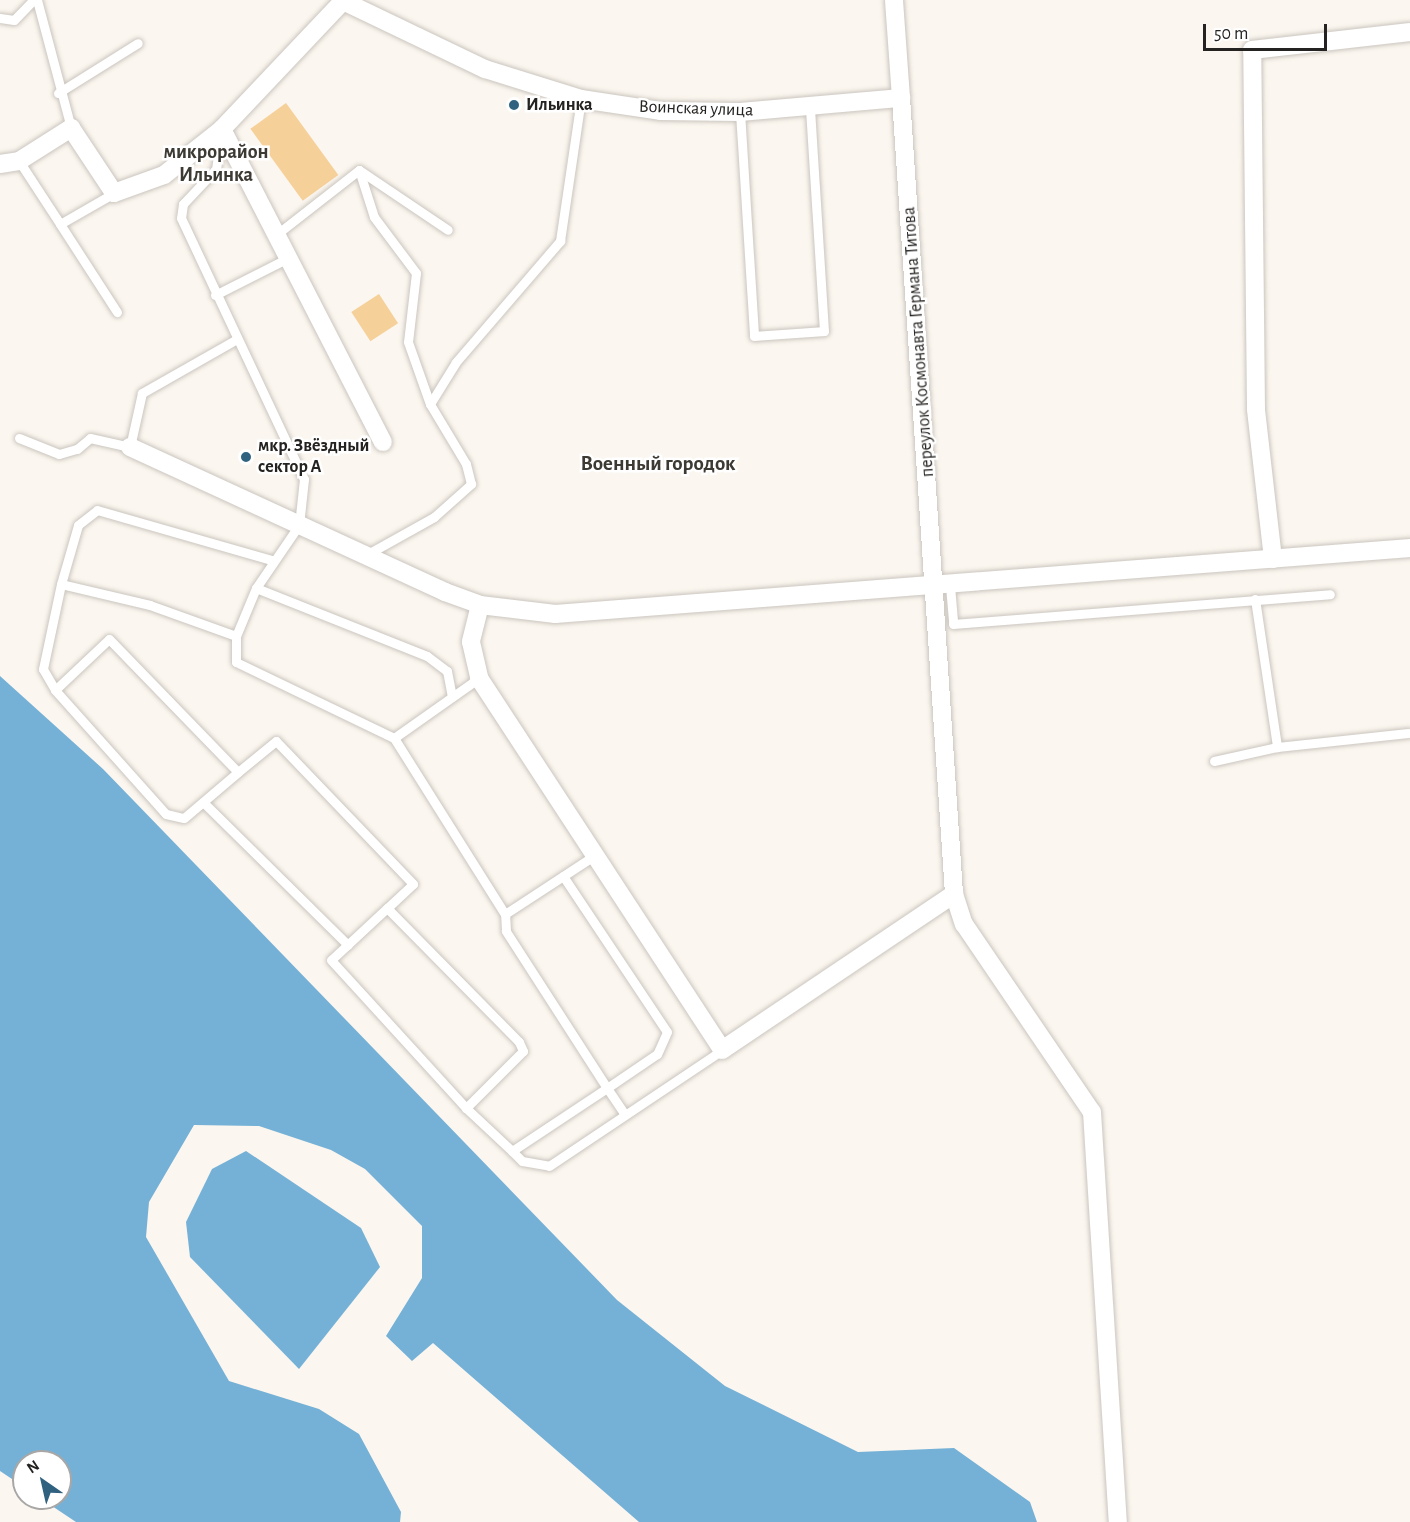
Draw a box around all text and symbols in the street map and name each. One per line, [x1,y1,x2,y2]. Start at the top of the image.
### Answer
scale bar [1206,12,1330,50]
text: 50 m [1214,25,1248,43]
place label: Ильинка [526,94,593,116]
street label: Воинская улица [638,96,754,122]
marker: Ильинка [507,98,521,112]
district label: микрорайон Ильинка [164,141,268,188]
street label: переулок Космонавта Германа Титова [899,206,939,478]
place label: мкр. Звёздный сектор А [258,436,369,478]
marker: мкр. Звёздный сектор А [239,450,253,464]
district label: Военный городок [580,451,736,477]
north arrow [12,1450,72,1510]
text: N [24,1457,42,1476]

